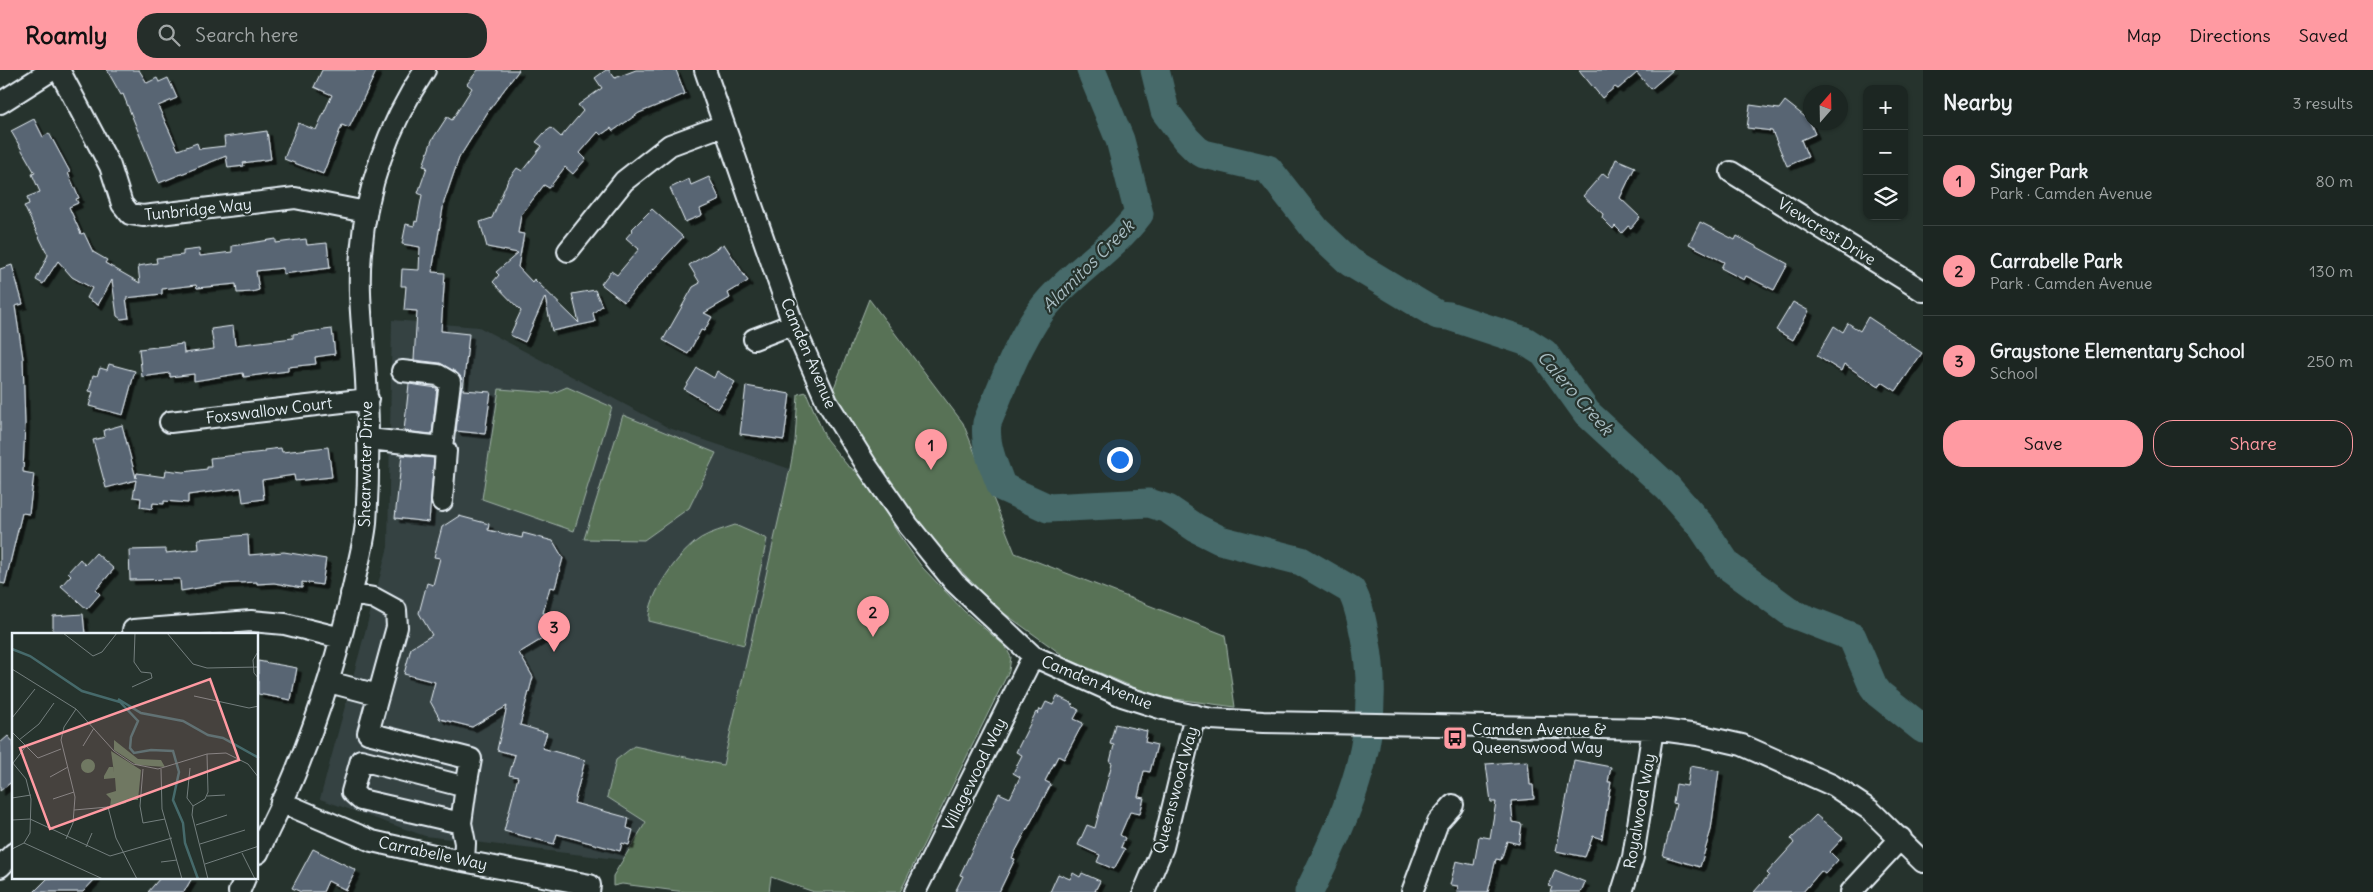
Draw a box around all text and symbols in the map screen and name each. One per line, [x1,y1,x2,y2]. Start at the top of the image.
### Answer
search box [137,13,487,58]
text: Roamly [25,20,107,50]
icon: search [155,21,183,49]
text: Search here [195,23,298,47]
text: Map [2126,24,2161,47]
text: Directions [2189,24,2271,47]
text: Saved [2299,24,2348,47]
north arrow [1803,85,1848,130]
map controls [1863,85,1908,220]
button: + [1863,85,1908,130]
text: Nearby [1943,89,2013,116]
text: 3 results [2293,93,2353,113]
button: − [1863,130,1908,175]
text: Singer Park [1990,159,2088,183]
text: 1 [1956,171,1962,191]
text: 80 m [2315,171,2353,191]
button: layers [1863,175,1908,220]
text: Park · Camden Avenue [1990,183,2152,203]
street label: Tunbridge Way [143,193,253,225]
street label: Viewcrest Drive [1774,193,1880,269]
water label: Alamitos Creek [1037,213,1140,317]
text: Carrabelle Park [1990,249,2123,273]
text: 2 [1955,261,1963,281]
text: 130 m [2309,261,2353,281]
text: Park · Camden Avenue [1990,273,2152,293]
street label: Camden Avenue [777,295,841,411]
text: Graystone Elementary School [1990,339,2245,363]
water label: Calero Creek [1532,346,1620,441]
text: 3 [1954,351,1964,371]
text: 250 m [2307,351,2353,371]
text: School [1990,363,2038,383]
street label: Foxswallow Court [205,392,334,428]
street label: Shearwater Drive [354,401,376,527]
button: Save [1943,420,2143,467]
button: Share [2153,420,2353,467]
pin: 1 [915,429,947,470]
your location [1107,447,1133,473]
pin: 2 [857,596,889,637]
pin: 3 [538,611,570,652]
inset map [12,633,259,880]
street label: Camden Avenue [1038,651,1156,713]
street label: Villagewood Way [938,714,1010,834]
place label: Camden Avenue & Queenswood Way [1472,719,1606,757]
street label: Queenswood Way [1148,724,1202,856]
bus stop icon: Camden Avenue & Queenswood Way [1442,725,1468,751]
street label: Royalwood Way [1619,752,1659,870]
street label: Carrabelle Way [377,832,489,874]

